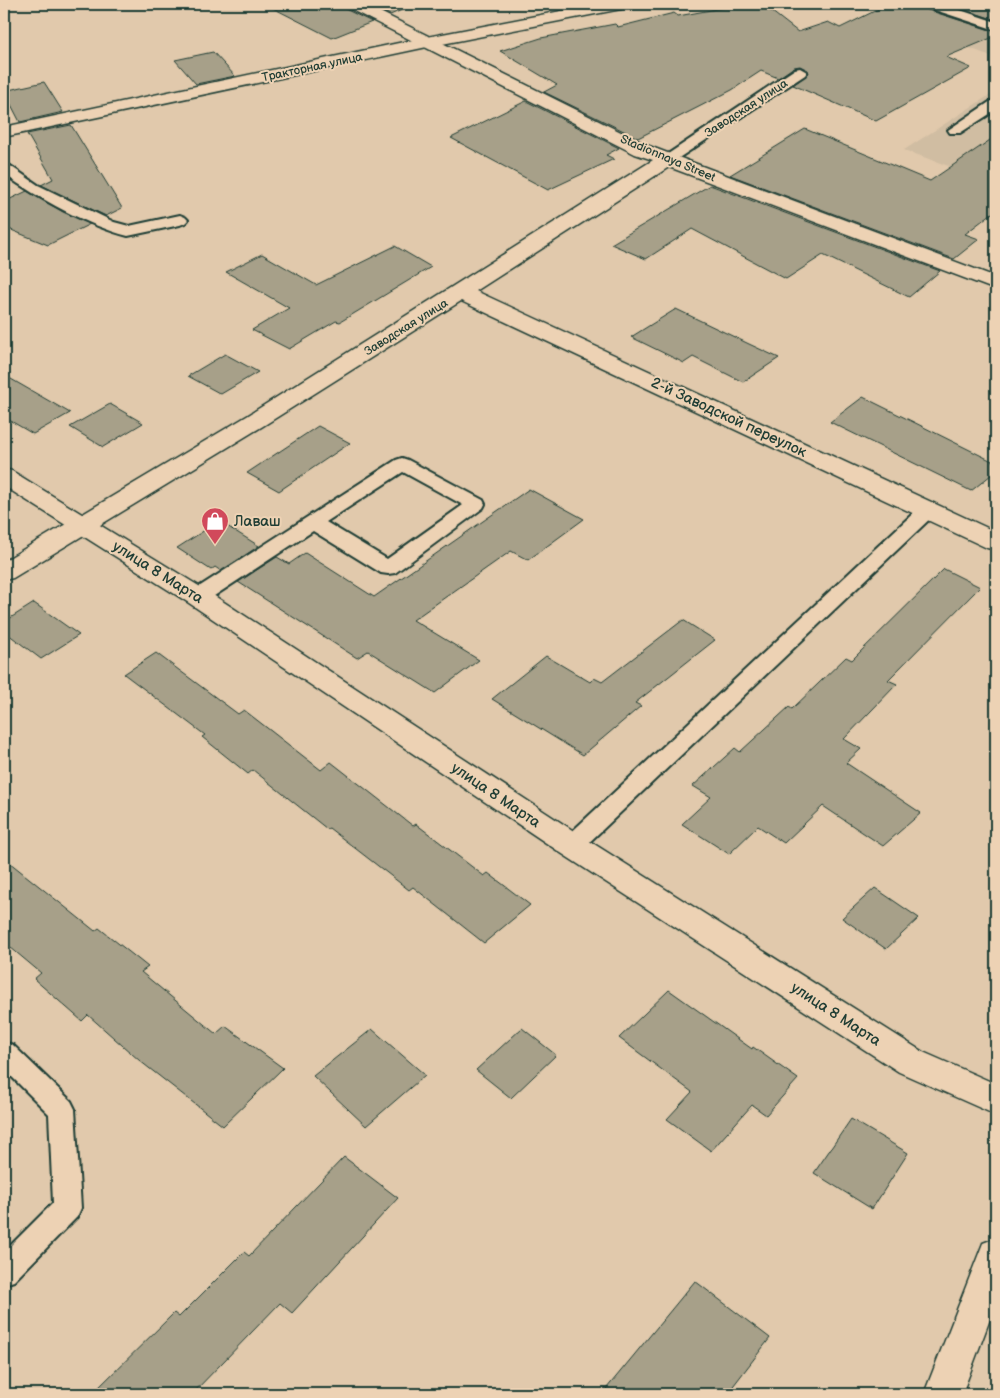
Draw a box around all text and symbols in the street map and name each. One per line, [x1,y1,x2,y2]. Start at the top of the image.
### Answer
street label: Тракторная улица [260,49,364,85]
street label: Заводская улица [702,76,791,141]
street label: Stadionnaya Street [618,132,718,185]
street label: Заводская улица [362,296,451,359]
street label: 2-й Заводской переулок [648,373,810,462]
shop icon: Лаваш [200,506,230,545]
place label: Лаваш [233,512,281,531]
street label: улица 8 Марта [109,537,207,608]
street label: улица 8 Марта [448,759,544,832]
street label: улица 8 Марта [787,978,884,1051]

